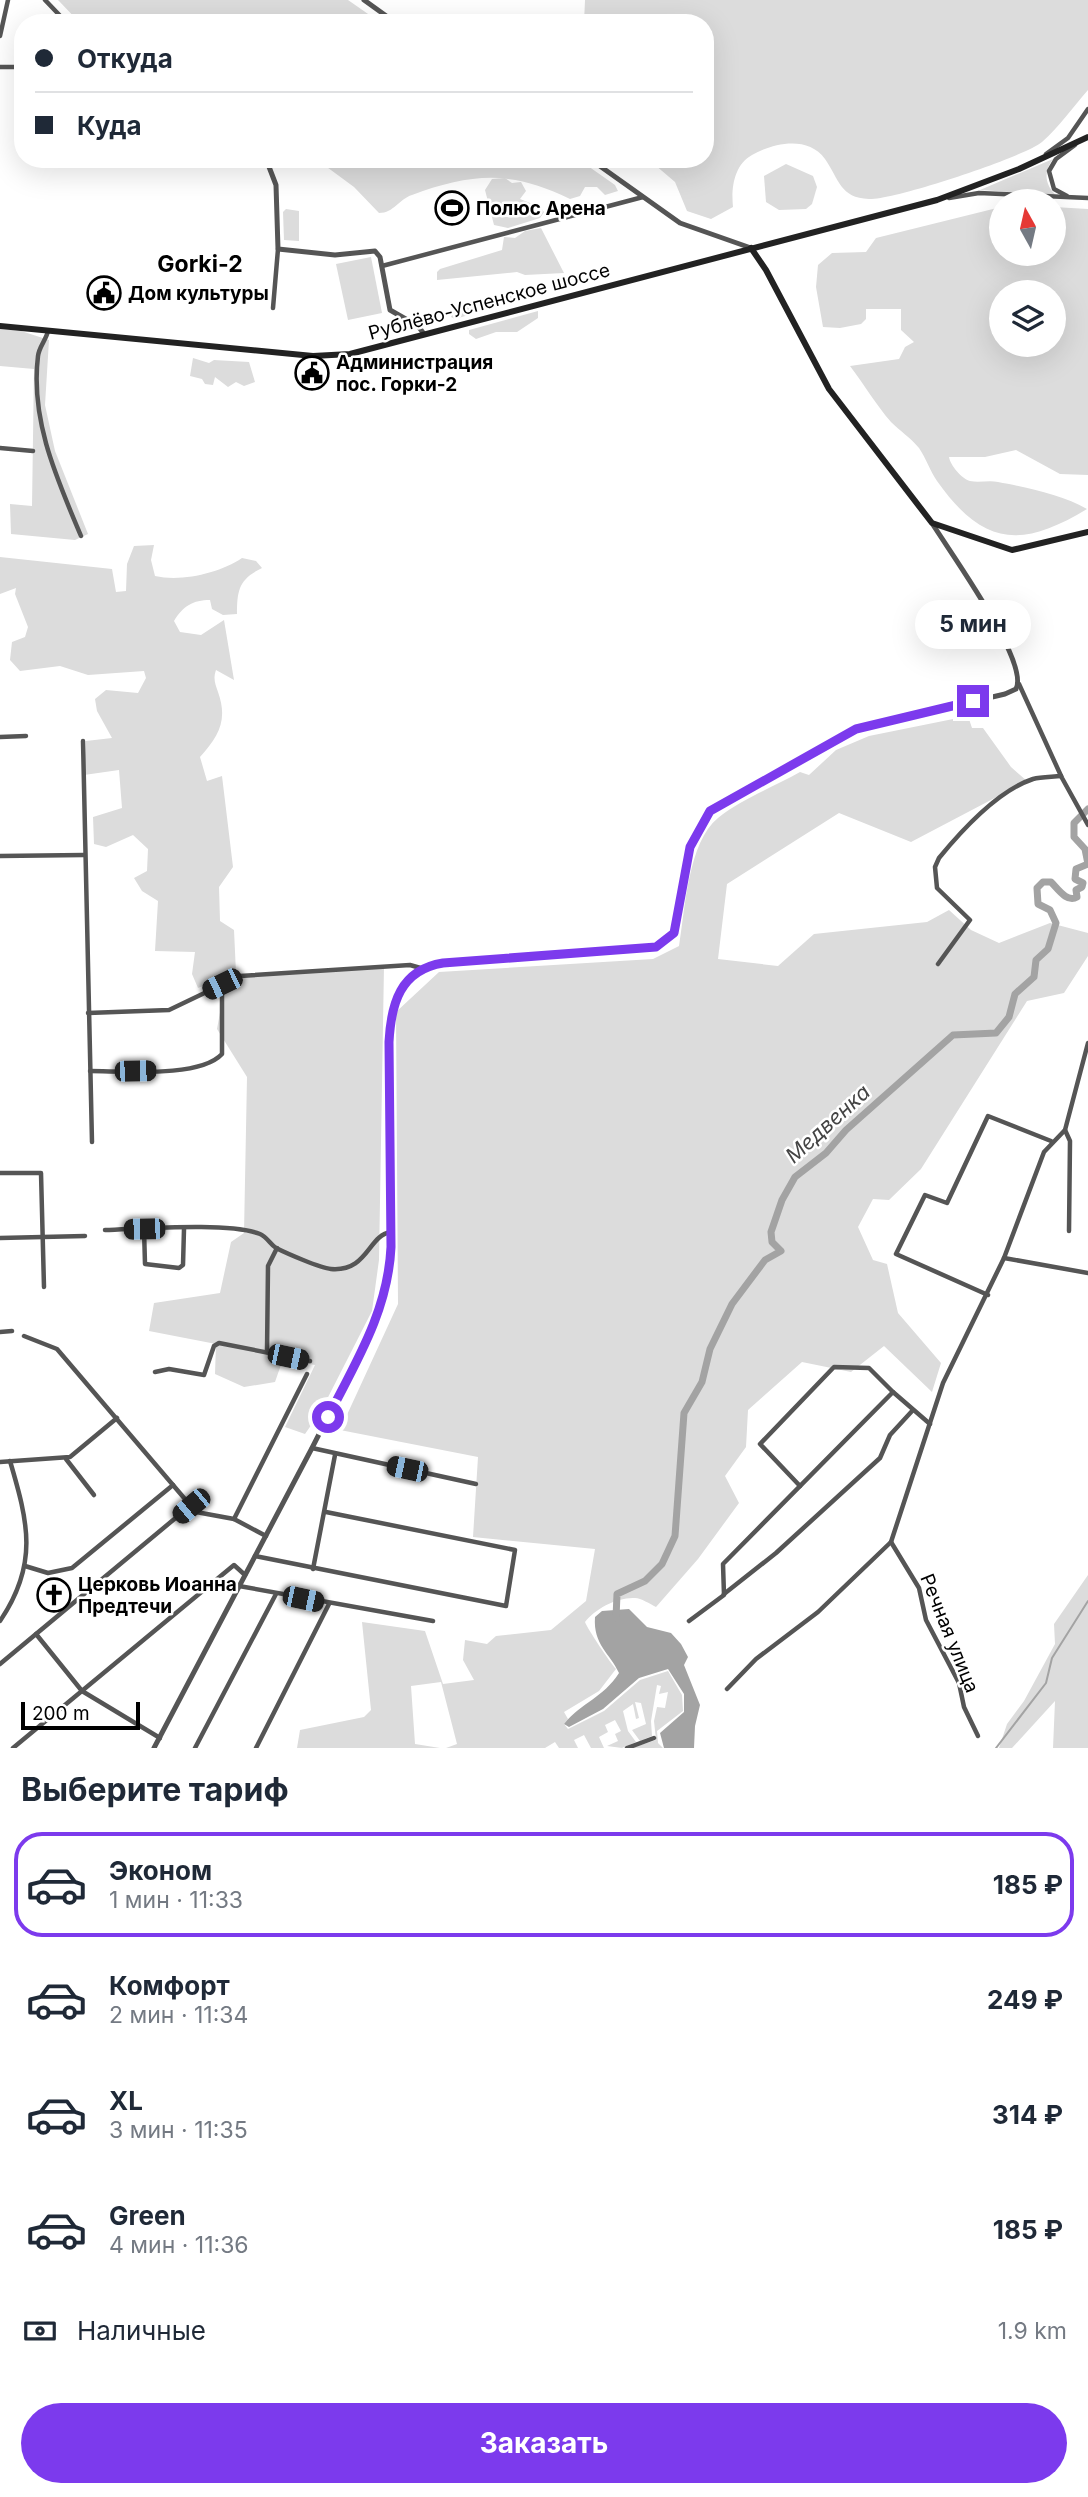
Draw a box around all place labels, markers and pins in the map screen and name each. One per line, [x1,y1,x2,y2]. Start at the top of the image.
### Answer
sports icon: Полюс Арена [433,189,471,227]
place label: Полюс Арена [476,197,606,220]
public building icon: Дом культуры [85,274,123,312]
place label: Дом культуры [128,282,269,305]
place label: Администрация пос. Горки-2 [336,351,493,396]
public building icon: Администрация пос. Горки-2 [293,354,331,392]
place label: Церковь Иоанна Предтечи [78,1573,237,1618]
church icon: Церковь Иоанна Предтечи [35,1576,73,1614]

